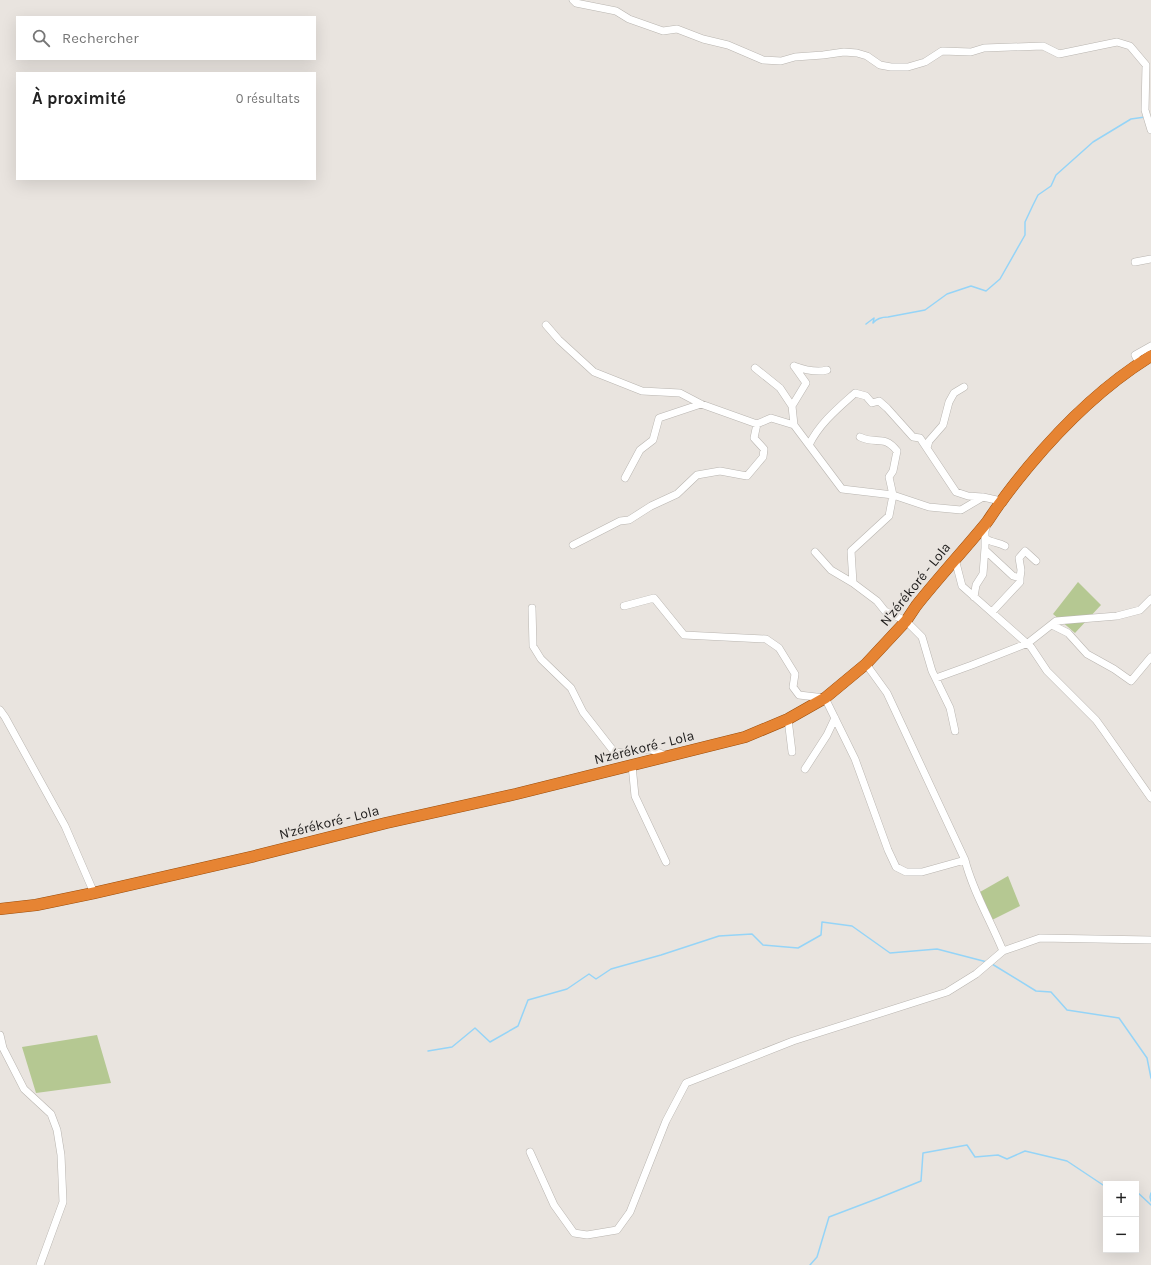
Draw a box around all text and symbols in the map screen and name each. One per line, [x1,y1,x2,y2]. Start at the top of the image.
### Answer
search box [16,16,316,60]
icon: search [30,27,52,49]
text: Rechercher [62,29,139,47]
text: À proximité [32,88,126,108]
text: 0 résultats [236,91,300,106]
street label: N'zérékoré - Lola [876,539,954,630]
street label: N'zérékoré - Lola [592,727,696,768]
street label: N'zérékoré - Lola [277,802,381,843]
map controls [1103,1181,1139,1253]
button: + [1103,1181,1139,1217]
button: − [1103,1217,1139,1253]

